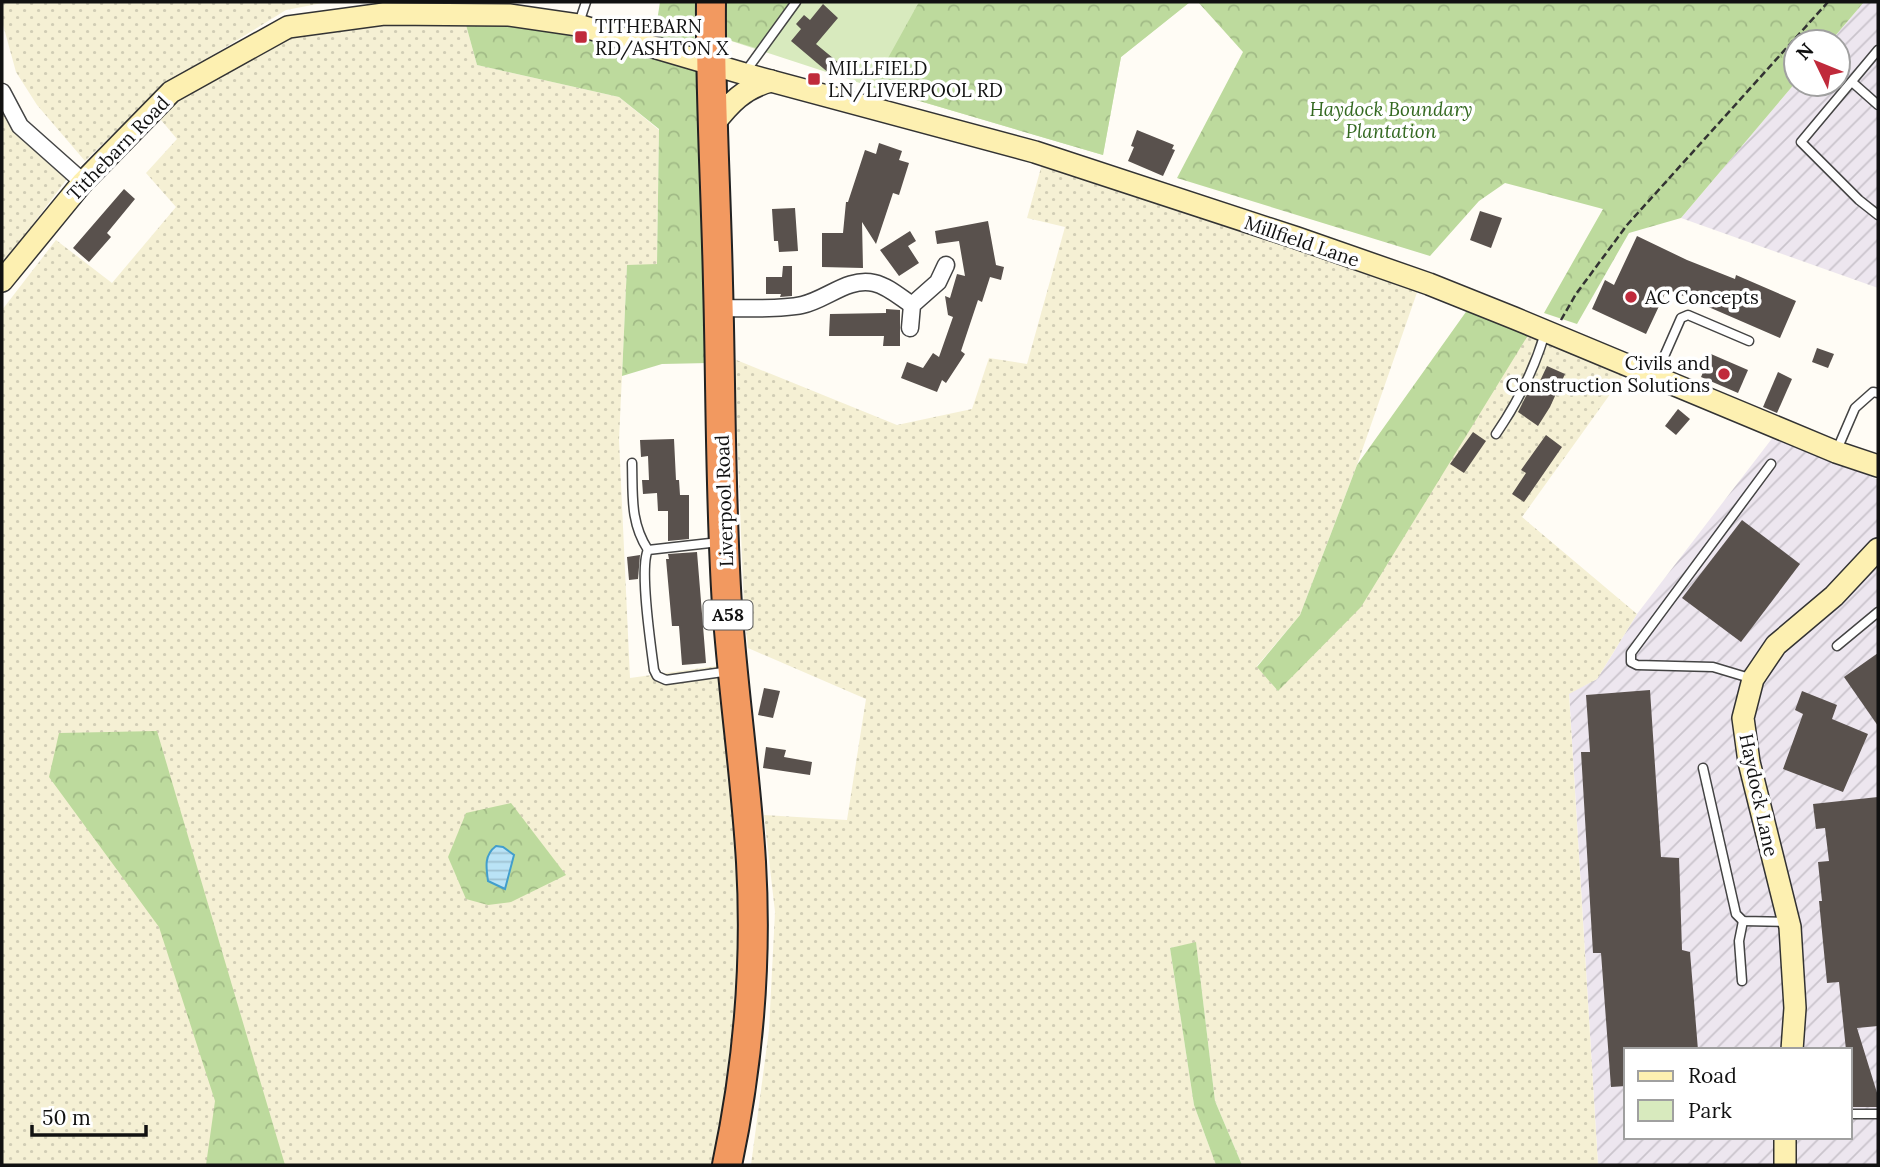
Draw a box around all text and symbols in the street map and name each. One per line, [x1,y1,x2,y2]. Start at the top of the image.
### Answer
place label: TITHEBARN RD/ASHTON X [595,14,729,61]
north arrow [1782,28,1852,98]
marker: TITHEBARN RD/ASHTON X [573,29,589,45]
text: N [1791,38,1819,65]
place label: MILLFIELD LN/LIVERPOOL RD [828,56,1003,103]
marker: MILLFIELD LN/LIVERPOOL RD [806,71,822,87]
street label: Tithebarn Road [62,91,174,205]
park label: Haydock Boundary Plantation [1309,97,1473,143]
street label: Millfield Lane [1241,210,1363,272]
place label: AC Concepts [1644,285,1759,309]
marker: AC Concepts [1623,289,1639,305]
place label: Civils and Construction Solutions [1505,351,1710,397]
marker: Civils and Construction Solutions [1716,366,1732,382]
street label: Liverpool Road [710,435,738,567]
road number: A58 [704,600,752,630]
street label: Haydock Lane [1734,731,1784,859]
legend [1624,1048,1852,1139]
text: Road [1688,1062,1737,1089]
scale bar [32,1094,145,1138]
text: Park [1688,1097,1732,1124]
text: 50 m [42,1104,91,1131]

